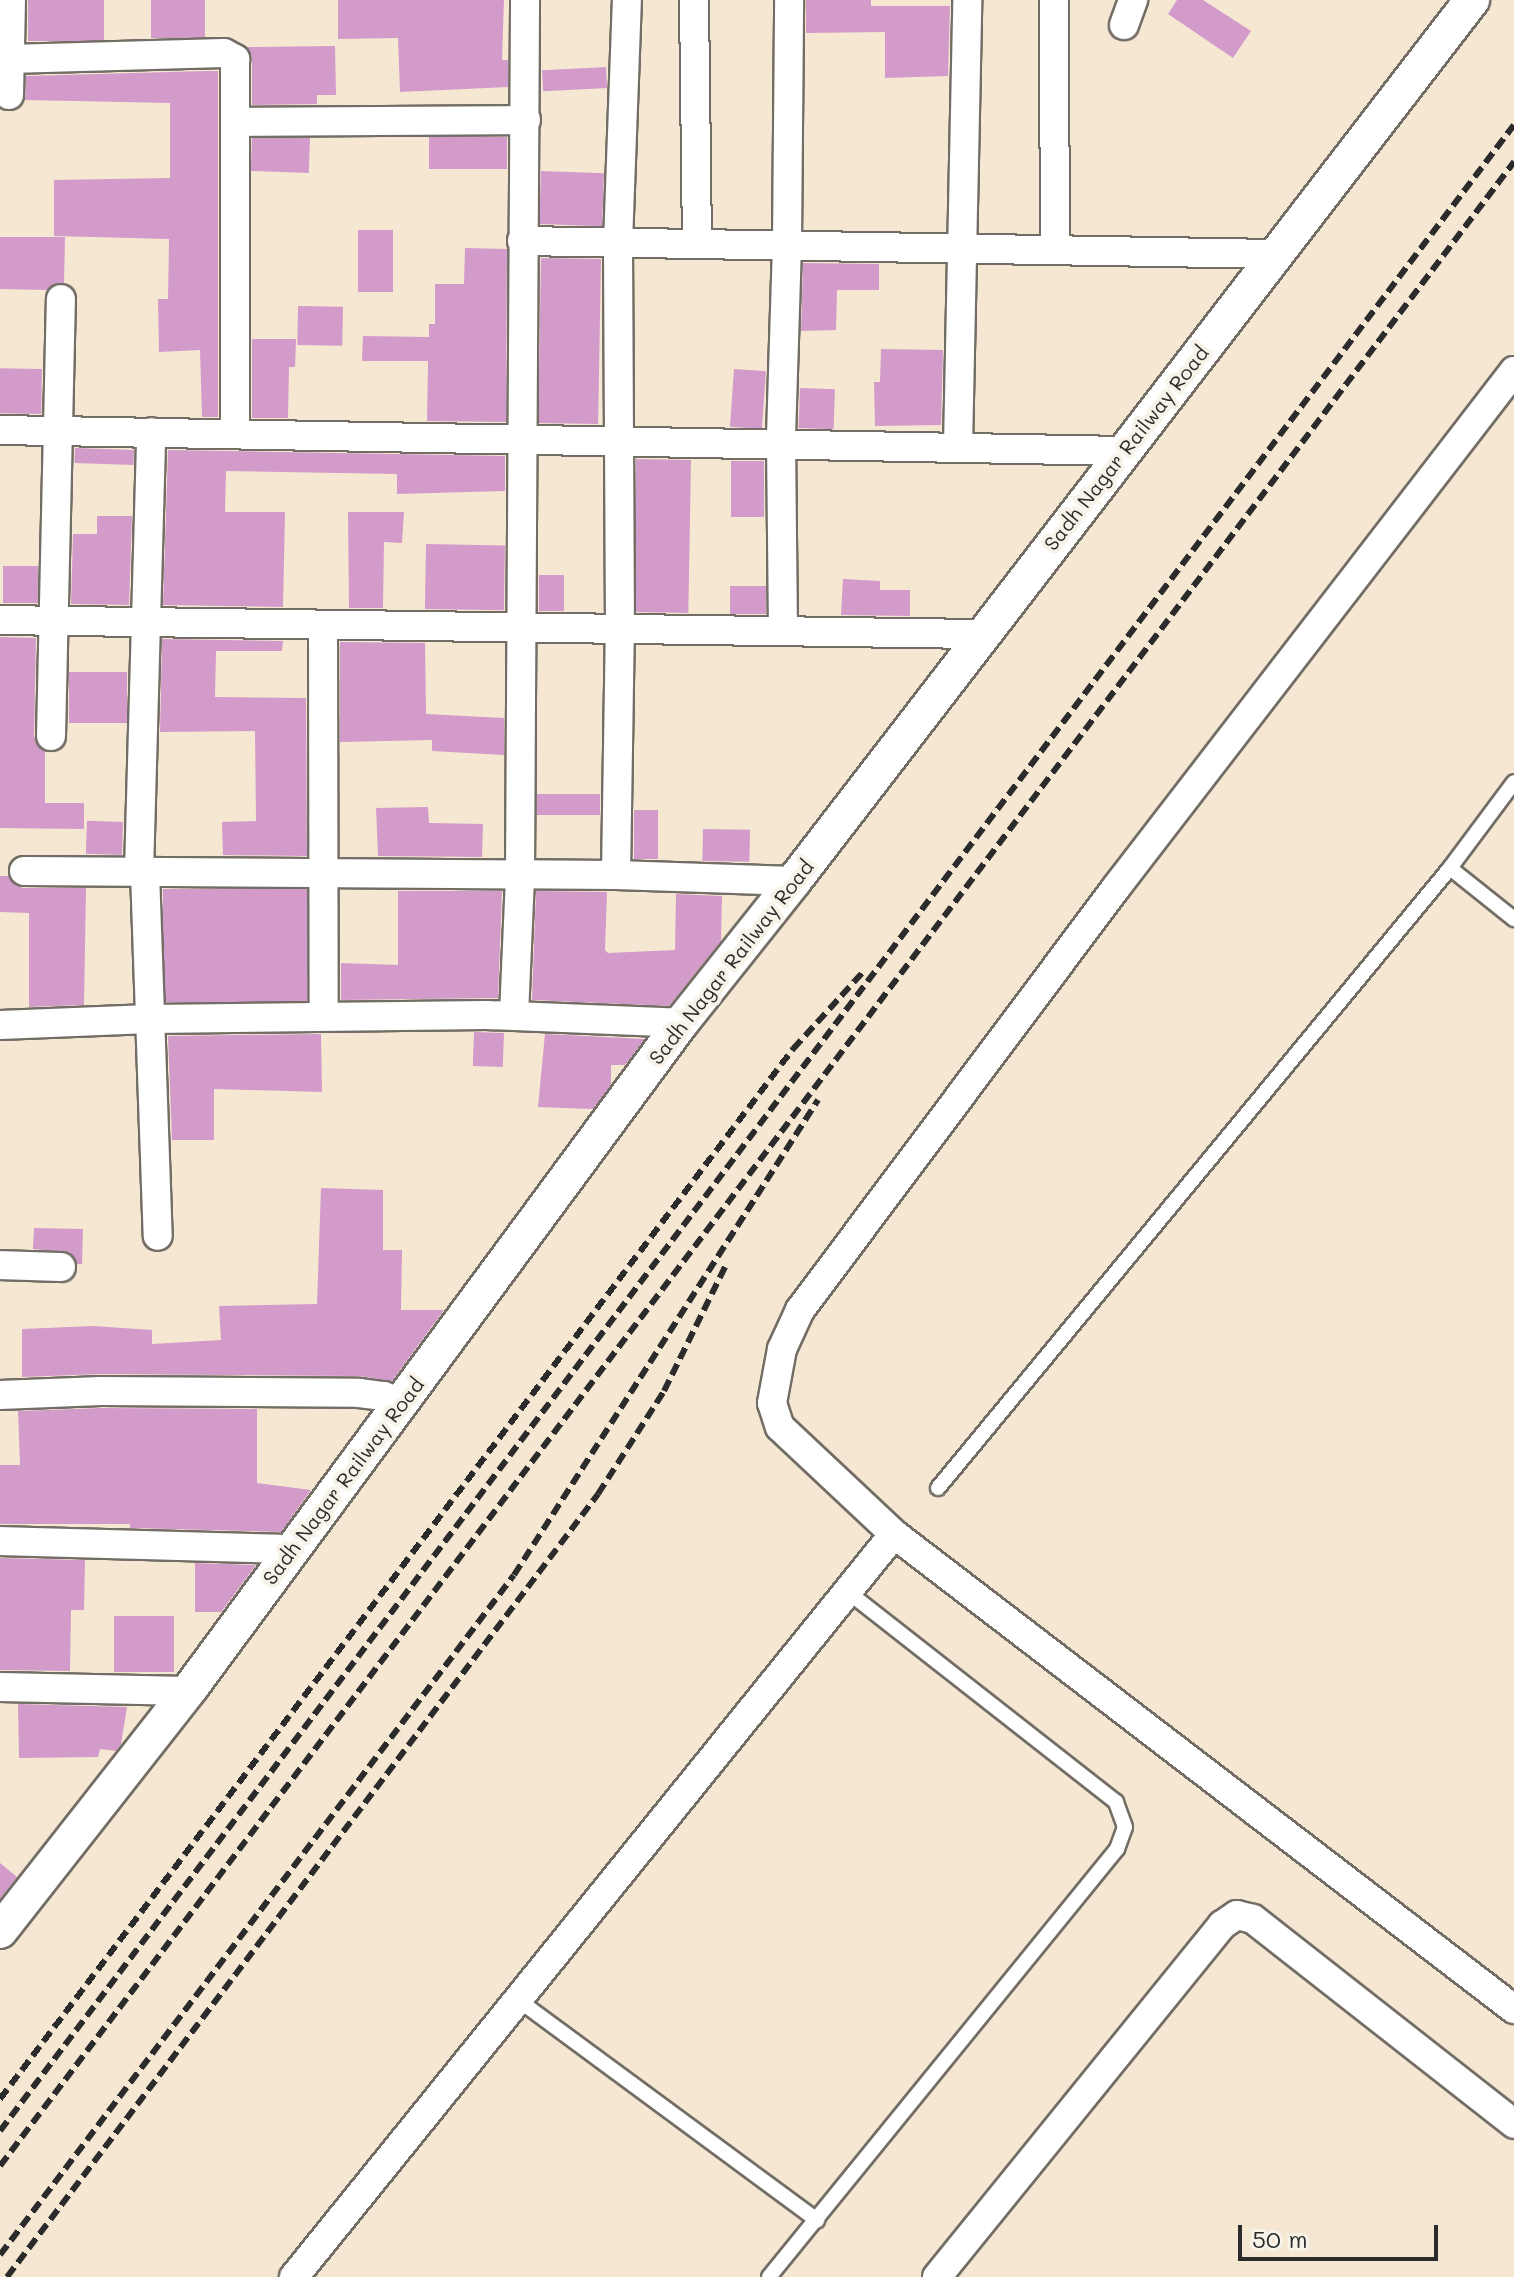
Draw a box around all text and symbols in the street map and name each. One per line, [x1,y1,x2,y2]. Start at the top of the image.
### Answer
street label: Sadh Nagar Railway Road [1039,341,1213,555]
street label: Sadh Nagar Railway Road [644,855,818,1069]
street label: Sadh Nagar Railway Road [257,1373,429,1589]
scale bar [1242,2209,1442,2259]
text: 50 m [1252,2223,1308,2254]

